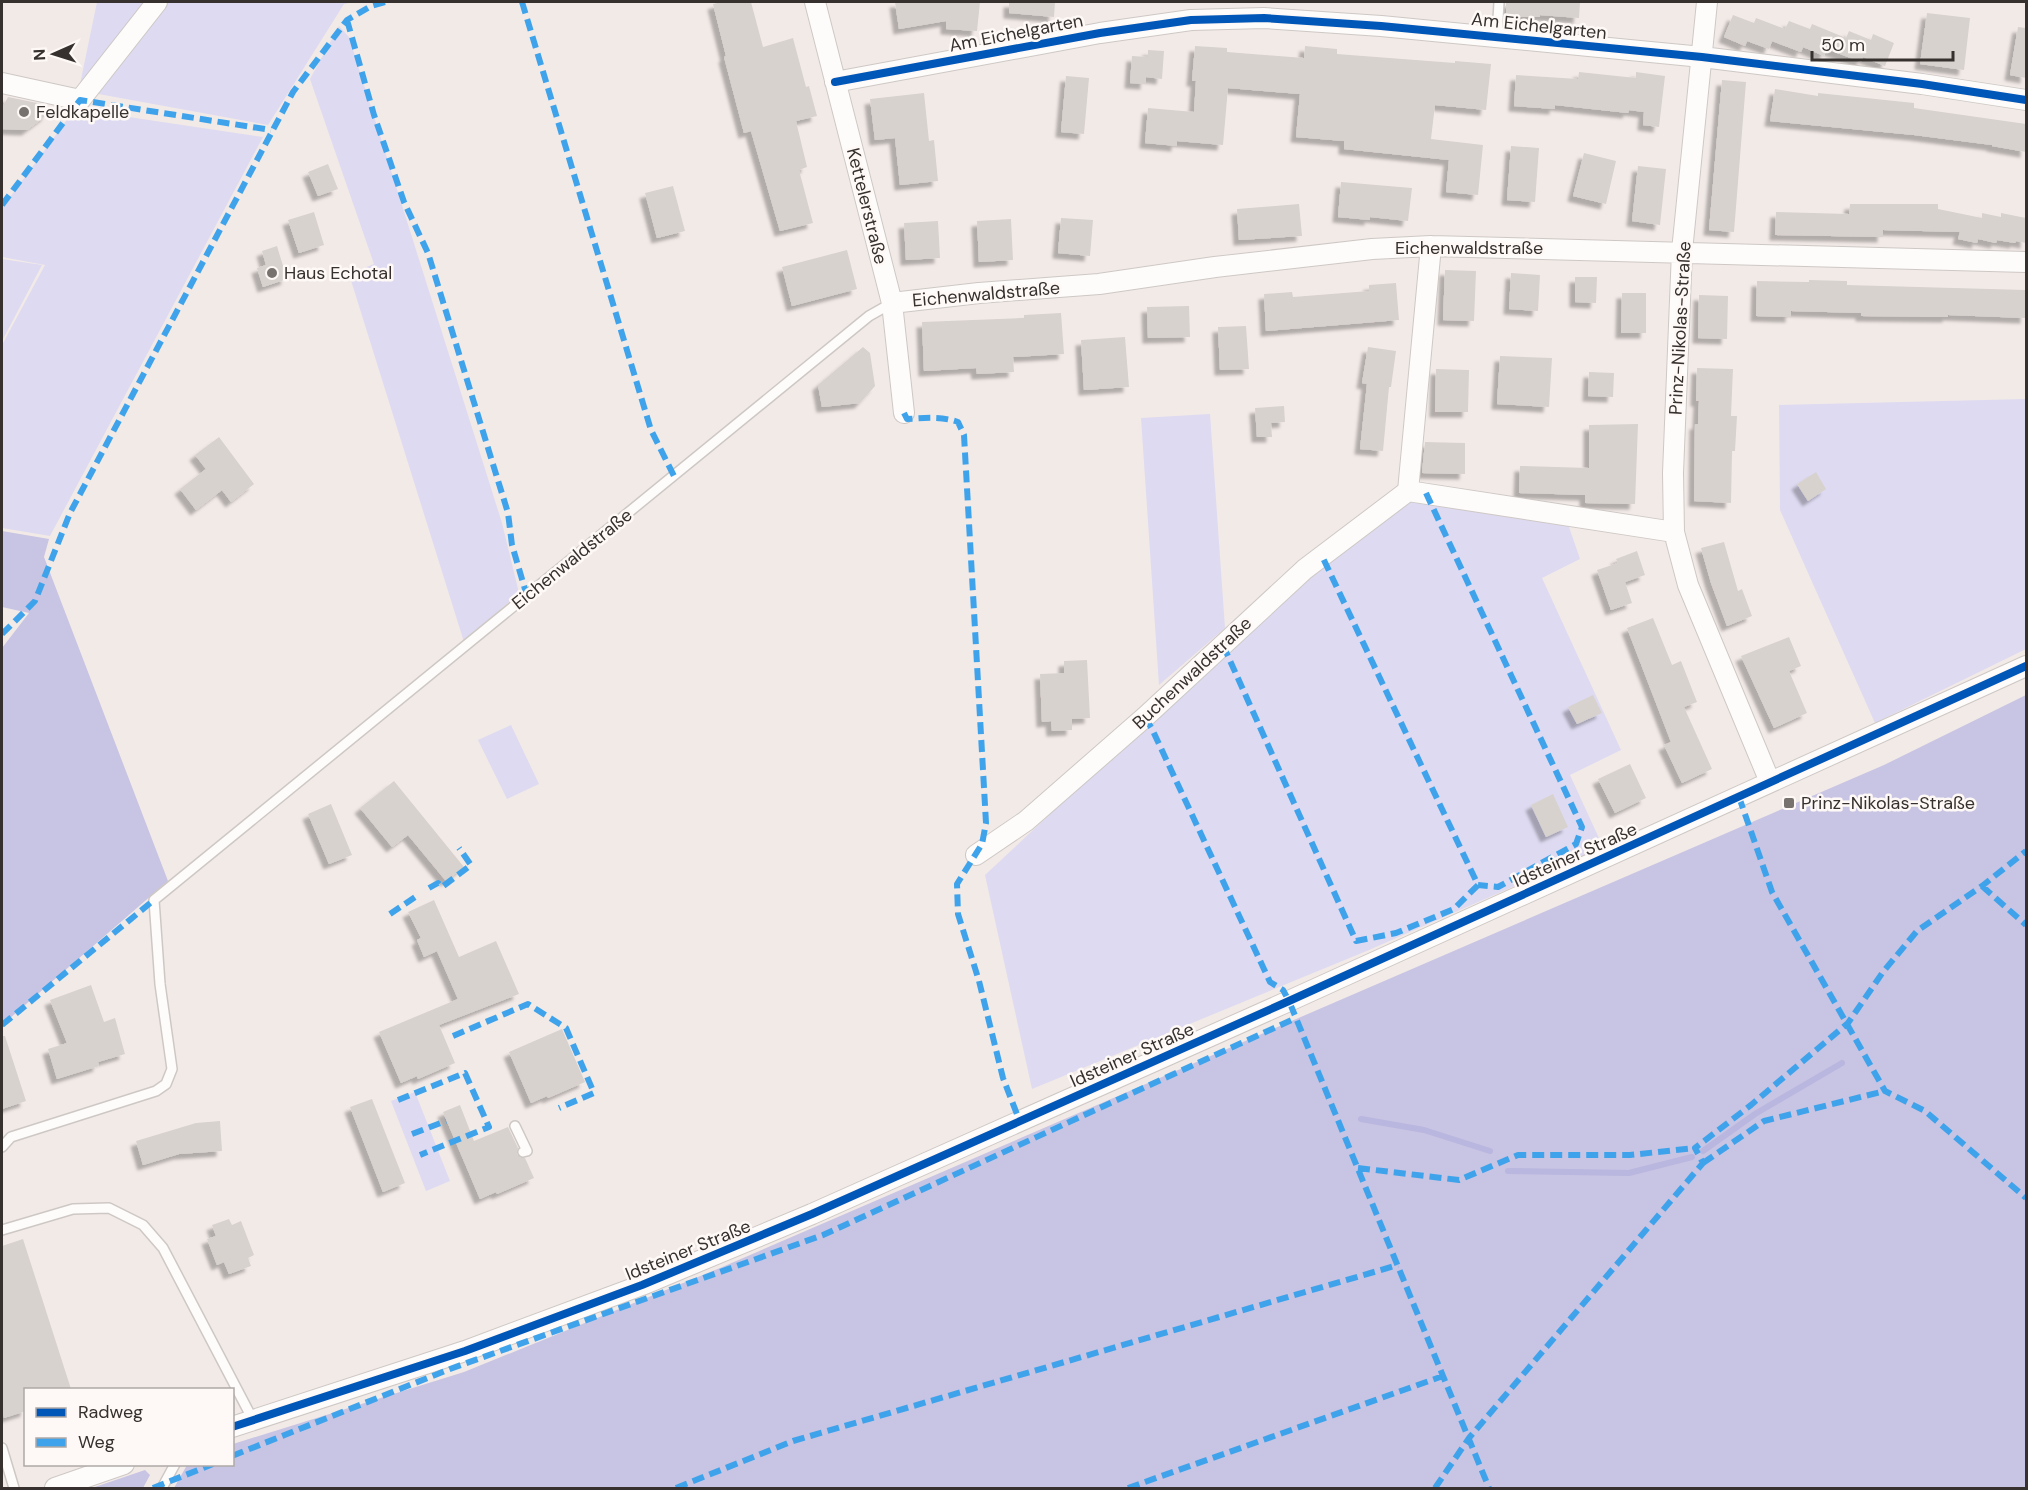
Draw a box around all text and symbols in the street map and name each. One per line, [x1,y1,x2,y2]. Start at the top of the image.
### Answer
street label: Am Eichelgarten [1470,7,1608,45]
street label: Am Eichelgarten [947,8,1085,58]
north arrow [24,24,84,84]
scale bar [1812,24,1953,62]
text: 50 m [1821,33,1865,57]
text: N [29,48,50,61]
place label: Feldkapelle [36,100,129,124]
marker: Feldkapelle [17,105,31,119]
street label: Kettelerstraße [841,145,893,267]
street label: Eichenwaldstraße [1395,236,1543,260]
street label: Prinz-Nikolas-Straße [1663,240,1697,416]
place label: Haus Echotal [284,261,392,285]
marker: Haus Echotal [265,266,279,280]
street label: Eichenwaldstraße [911,276,1061,312]
street label: Eichenwaldstraße [507,503,637,615]
street label: Buchenwaldstraße [1127,611,1257,735]
place label: Prinz-Nikolas-Straße [1801,791,1975,815]
marker: Prinz-Nikolas-Straße [1782,796,1796,810]
street label: Idsteiner Straße [1509,817,1641,893]
street label: Idsteiner Straße [1066,1017,1198,1093]
street label: Idsteiner Straße [622,1214,754,1286]
legend [24,1388,234,1466]
text: Radweg [78,1400,143,1424]
text: Weg [78,1430,115,1454]

